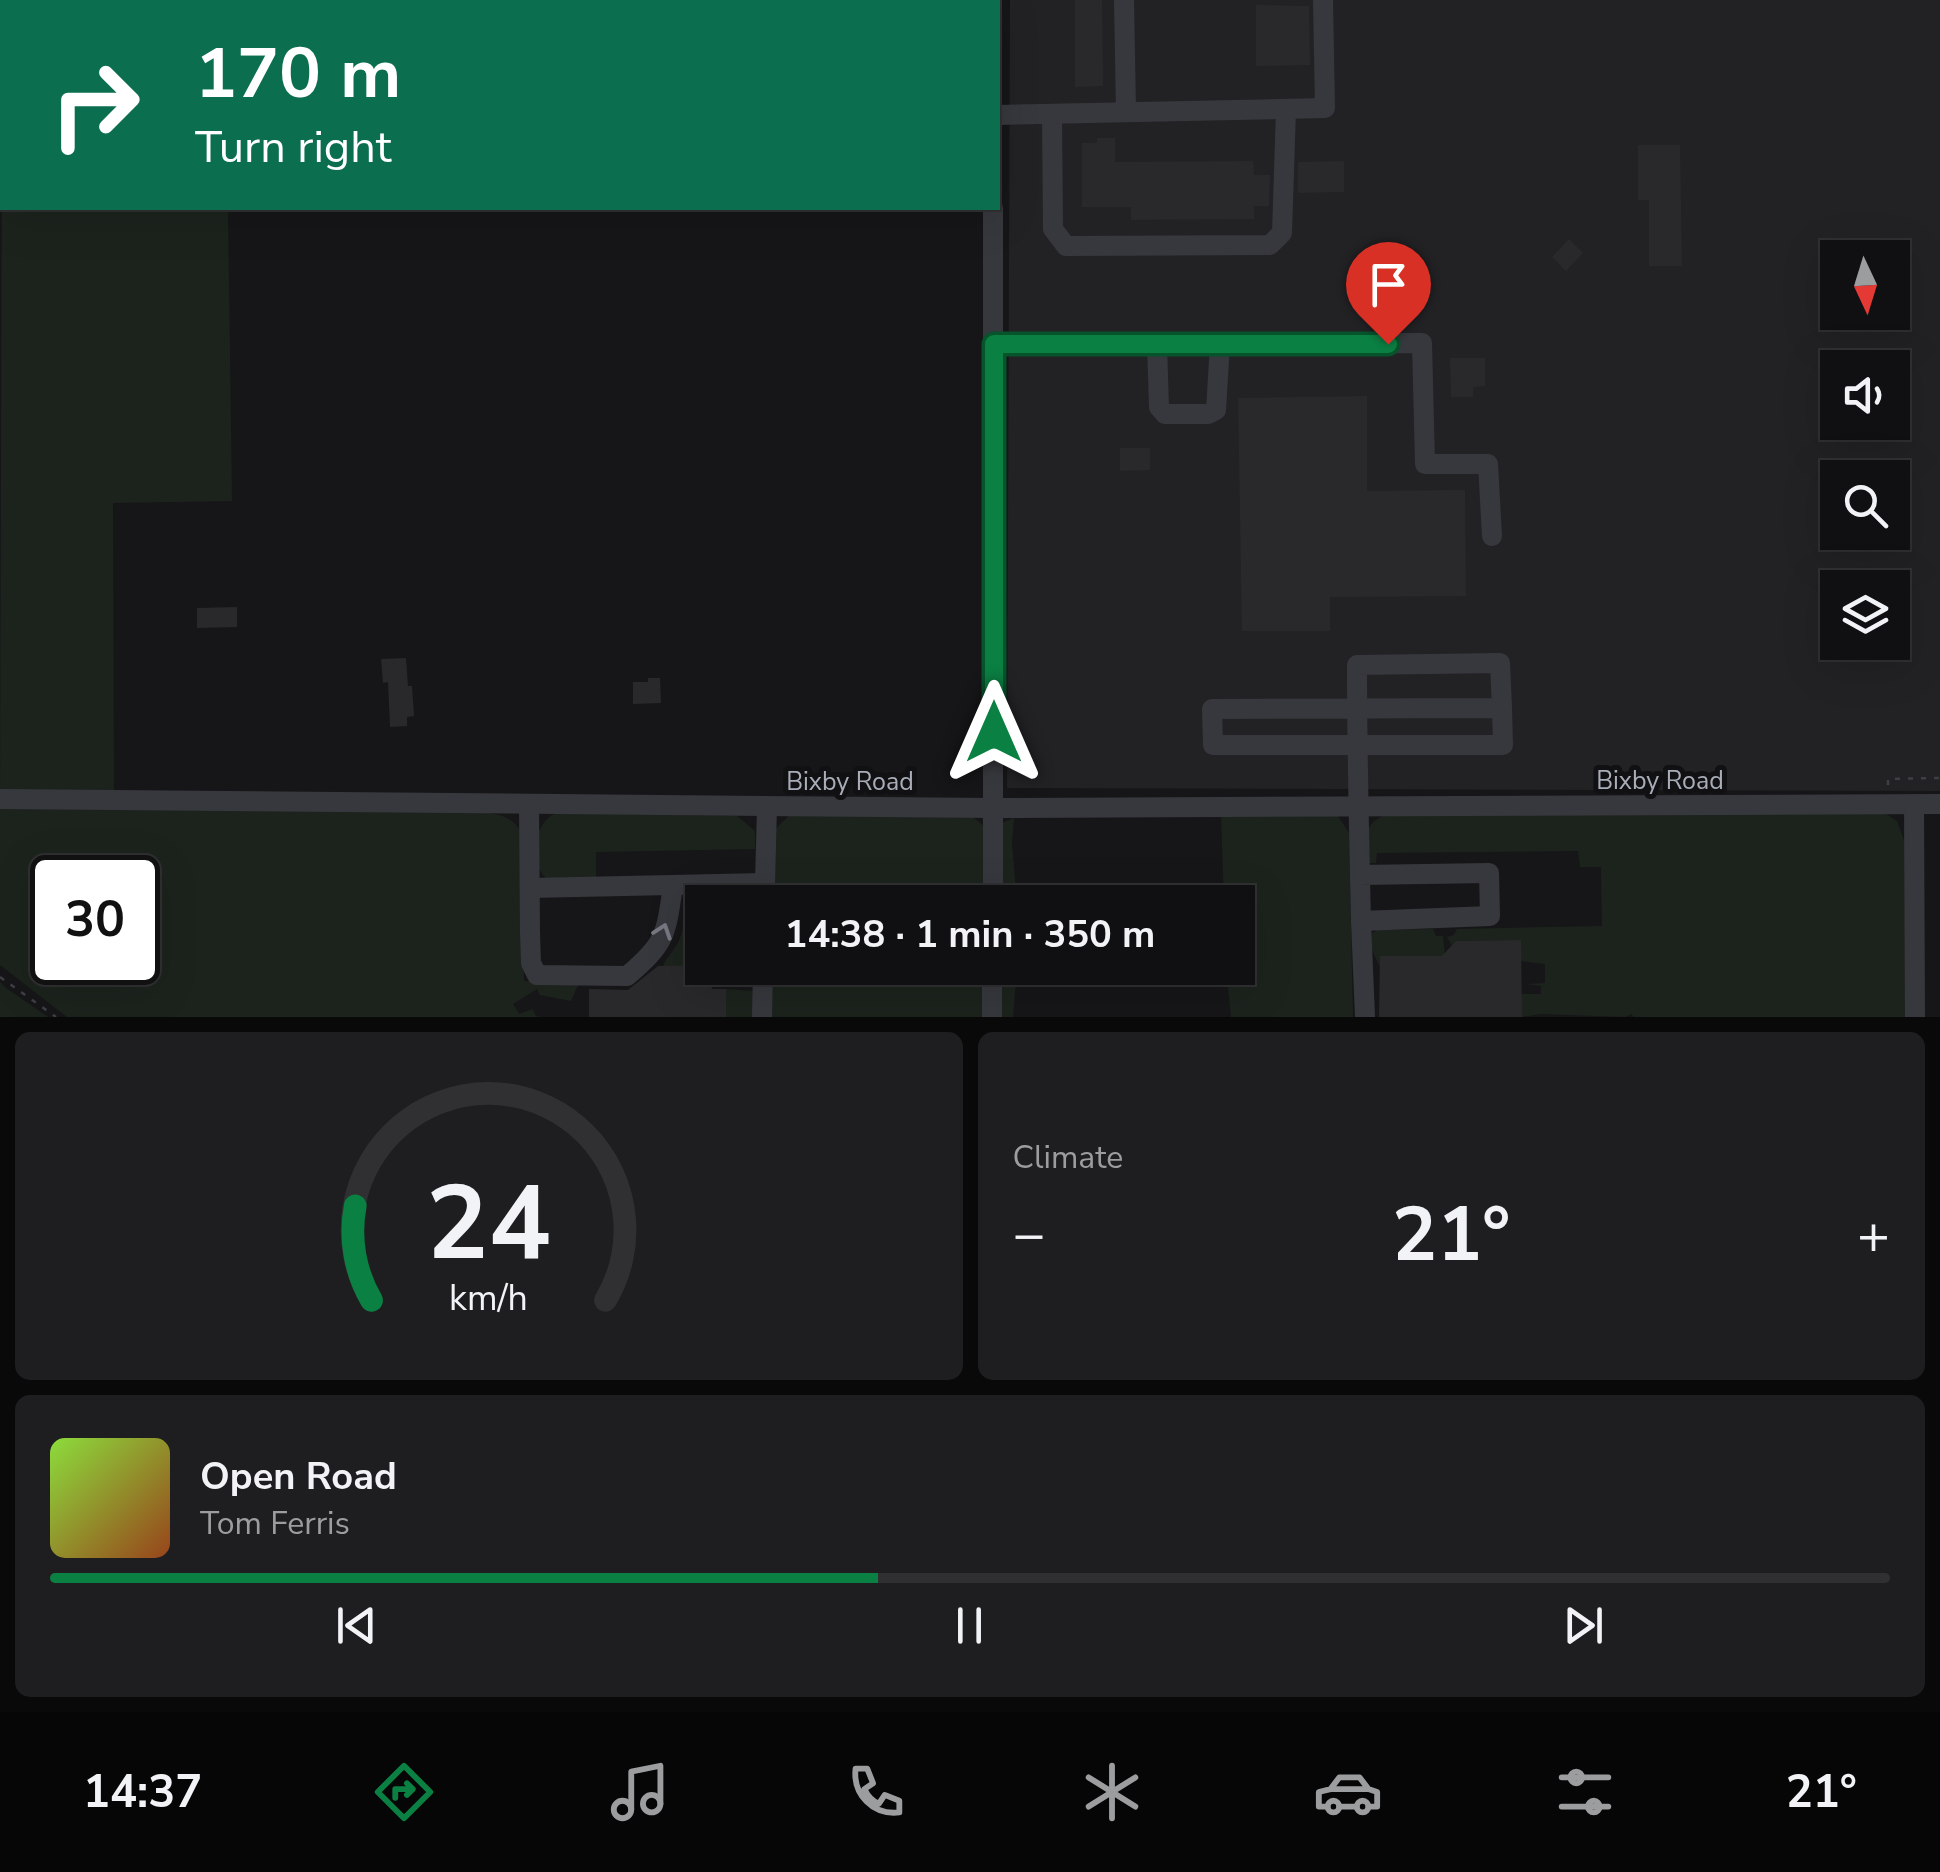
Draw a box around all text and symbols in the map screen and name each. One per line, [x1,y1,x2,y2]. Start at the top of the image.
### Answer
text: 170 m [195,26,401,122]
icon: right [30,40,160,170]
text: Turn right [195,117,392,178]
north arrow [1820,240,1910,330]
map controls [1820,240,1910,660]
pin [1346,242,1431,345]
icon: arrive [1361,257,1416,312]
button: sound [1820,350,1910,440]
button: search [1820,460,1910,550]
button: layers [1820,570,1910,660]
position arrow [942,680,1046,784]
street label: Bixby Road [1596,764,1724,798]
street label: Bixby Road [786,765,914,799]
speed limit sign: 30 [30,855,160,985]
text: 14:38 · 1 min · 350 m [785,909,1155,960]
one-way arrow [651,924,672,941]
text: Climate [1013,1136,1123,1179]
text: 24 [426,1153,551,1295]
text: 21° [1392,1184,1510,1286]
text: − [1013,1197,1046,1272]
text: + [1857,1197,1890,1272]
text: km/h [449,1274,528,1323]
text: Open Road [200,1451,397,1502]
text: Tom Ferris [200,1502,350,1545]
icon: previous [329,1598,384,1653]
icon: pause [942,1598,997,1653]
icon: next [1556,1598,1611,1653]
icon: directions [369,1757,439,1827]
icon: music [605,1757,675,1827]
icon: phone [841,1757,911,1827]
icon: climate [1077,1757,1147,1827]
icon: car [1313,1757,1383,1827]
icon: filters [1550,1757,1620,1827]
text: 14:37 [83,1762,202,1823]
text: 21° [1786,1762,1857,1823]

